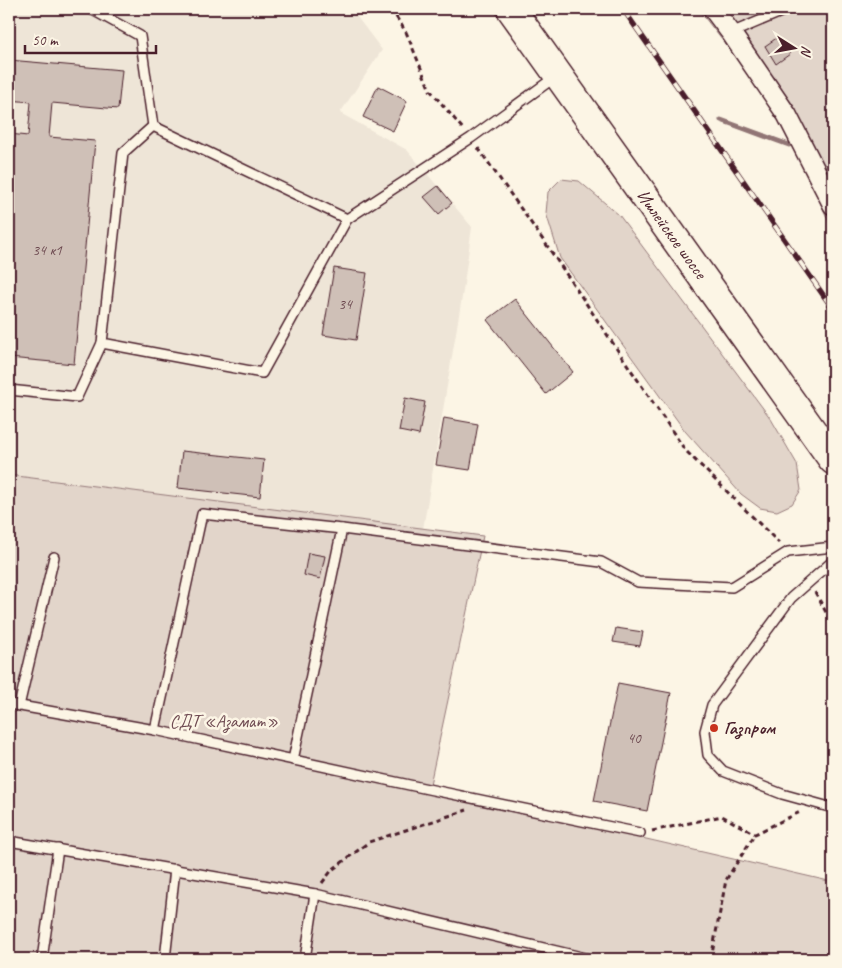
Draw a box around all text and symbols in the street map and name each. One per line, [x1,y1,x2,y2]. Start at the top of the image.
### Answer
scale bar [25,22,156,54]
north arrow [770,22,820,72]
text: 50 m [32,31,59,50]
text: N [797,45,815,59]
street label: Ишлейское шоссе [632,185,712,284]
house number: 34 к1 [32,241,63,260]
house number: 34 [338,295,353,314]
park label: СДТ «Азамат» [170,710,278,733]
place label: Газпром [724,717,776,740]
marker: Газпром [708,722,720,734]
house number: 40 [627,729,642,748]

